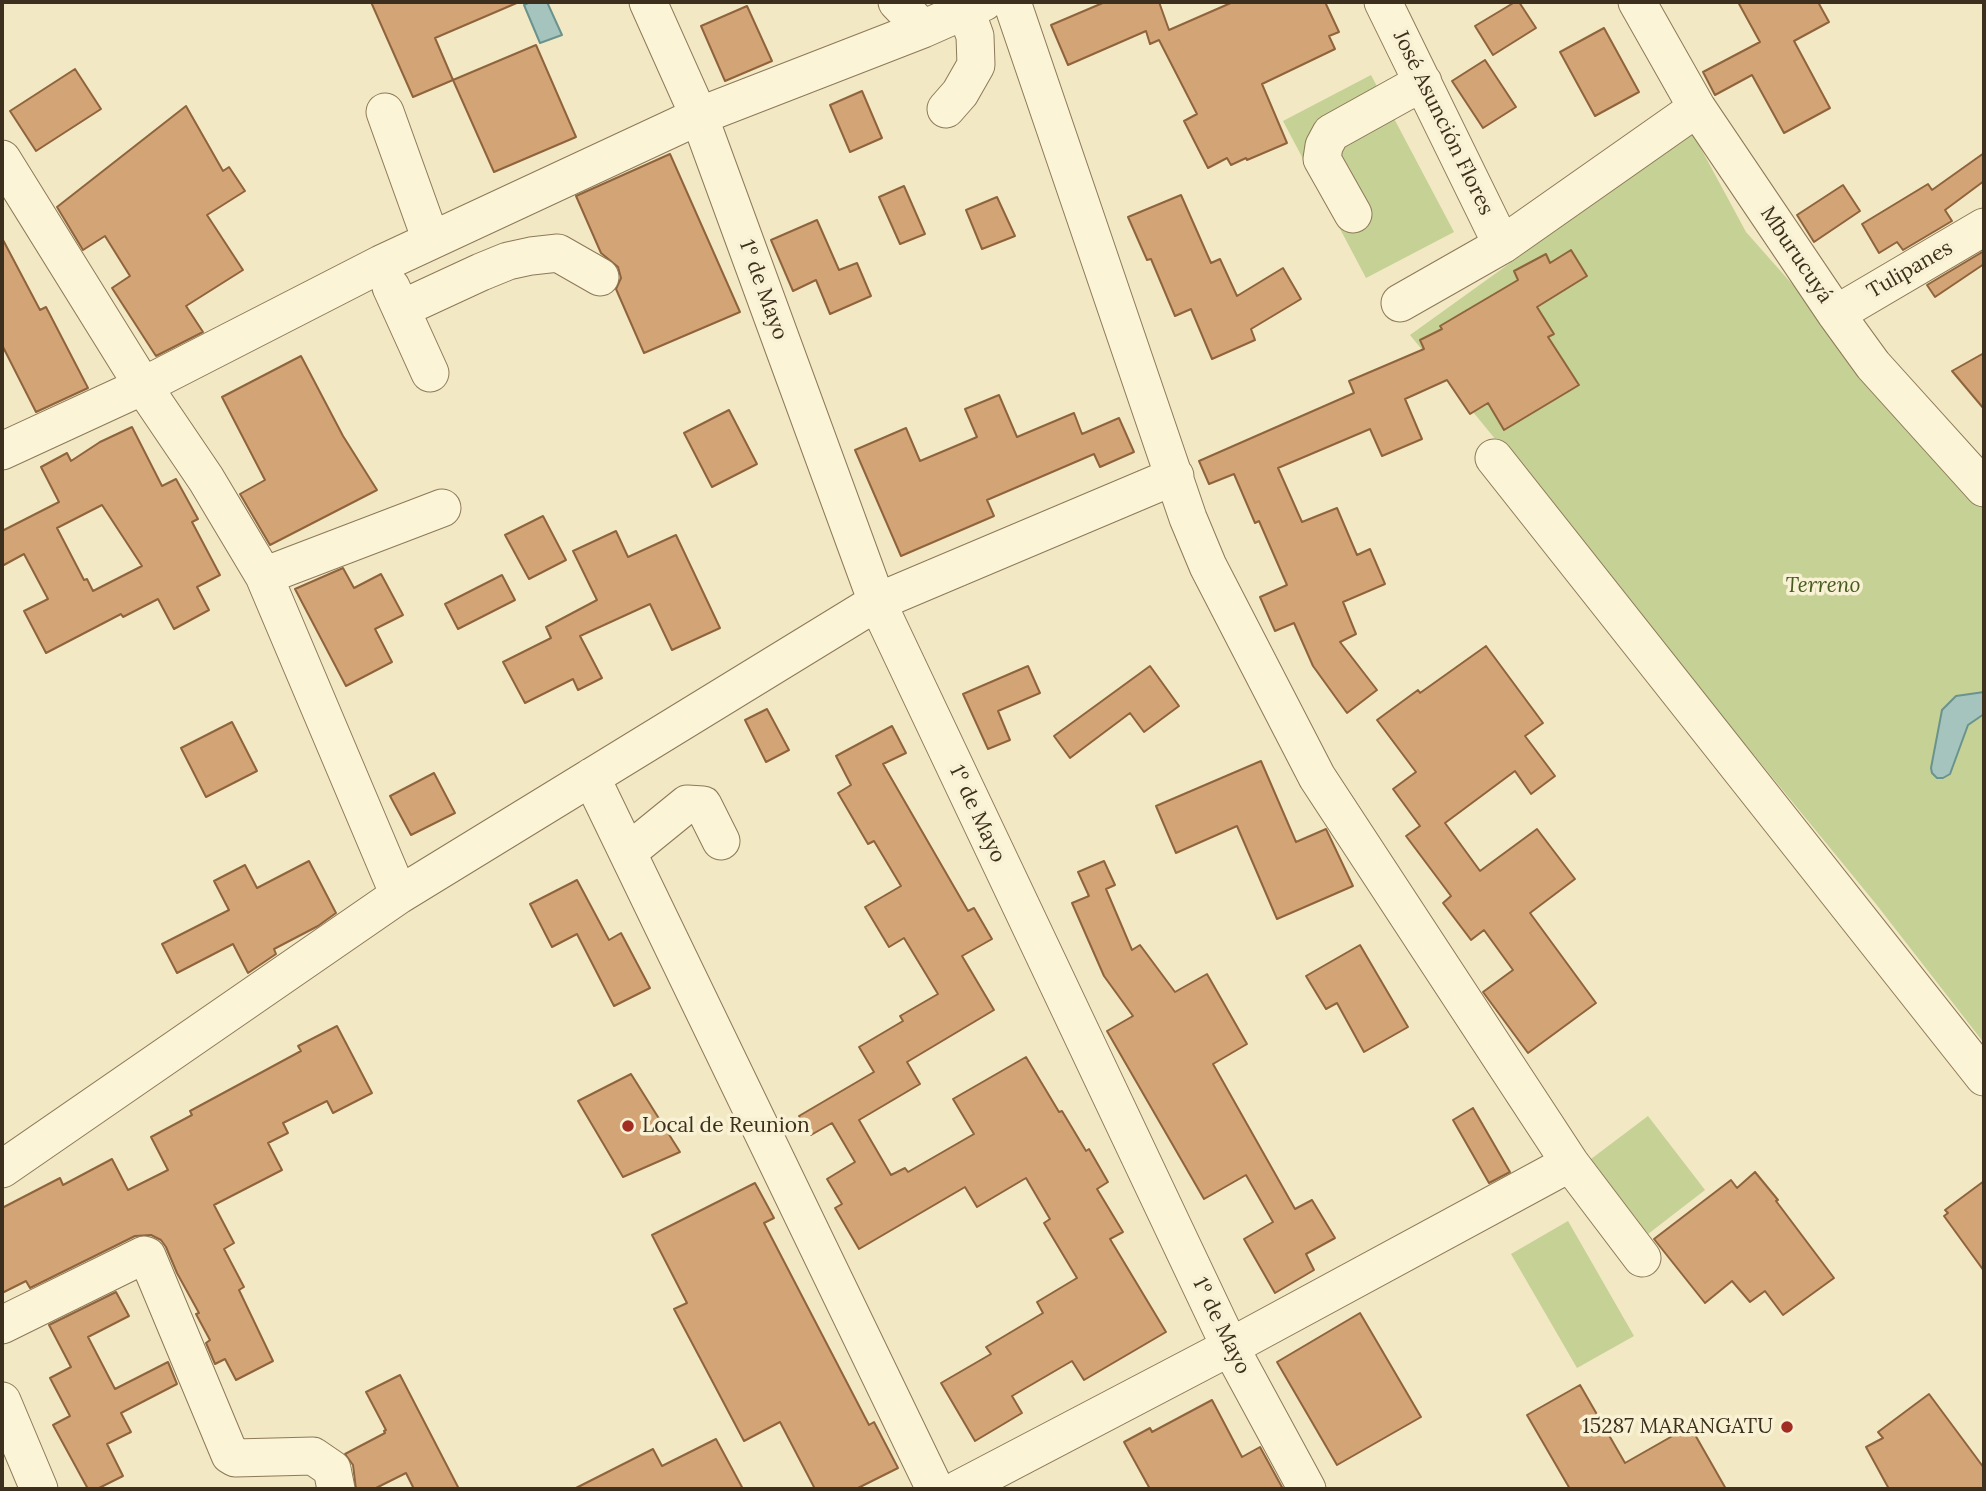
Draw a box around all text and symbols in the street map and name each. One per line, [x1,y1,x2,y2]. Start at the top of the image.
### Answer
street label: José Asunción Flores [1387,27,1499,219]
street label: Mburucuyá [1754,202,1838,308]
street label: Tulipanes [1863,235,1957,305]
street label: 1º de Mayo [733,237,793,343]
park label: Terreno [1785,573,1861,599]
street label: 1º de Mayo [943,761,1011,867]
place label: Local de Reunion [642,1113,810,1139]
marker: Local de Reunion [620,1118,636,1134]
street label: 1º de Mayo [1187,1274,1255,1378]
place label: 15287 MARANGATU [1582,1414,1773,1440]
marker: 15287 MARANGATU [1779,1419,1795,1435]

